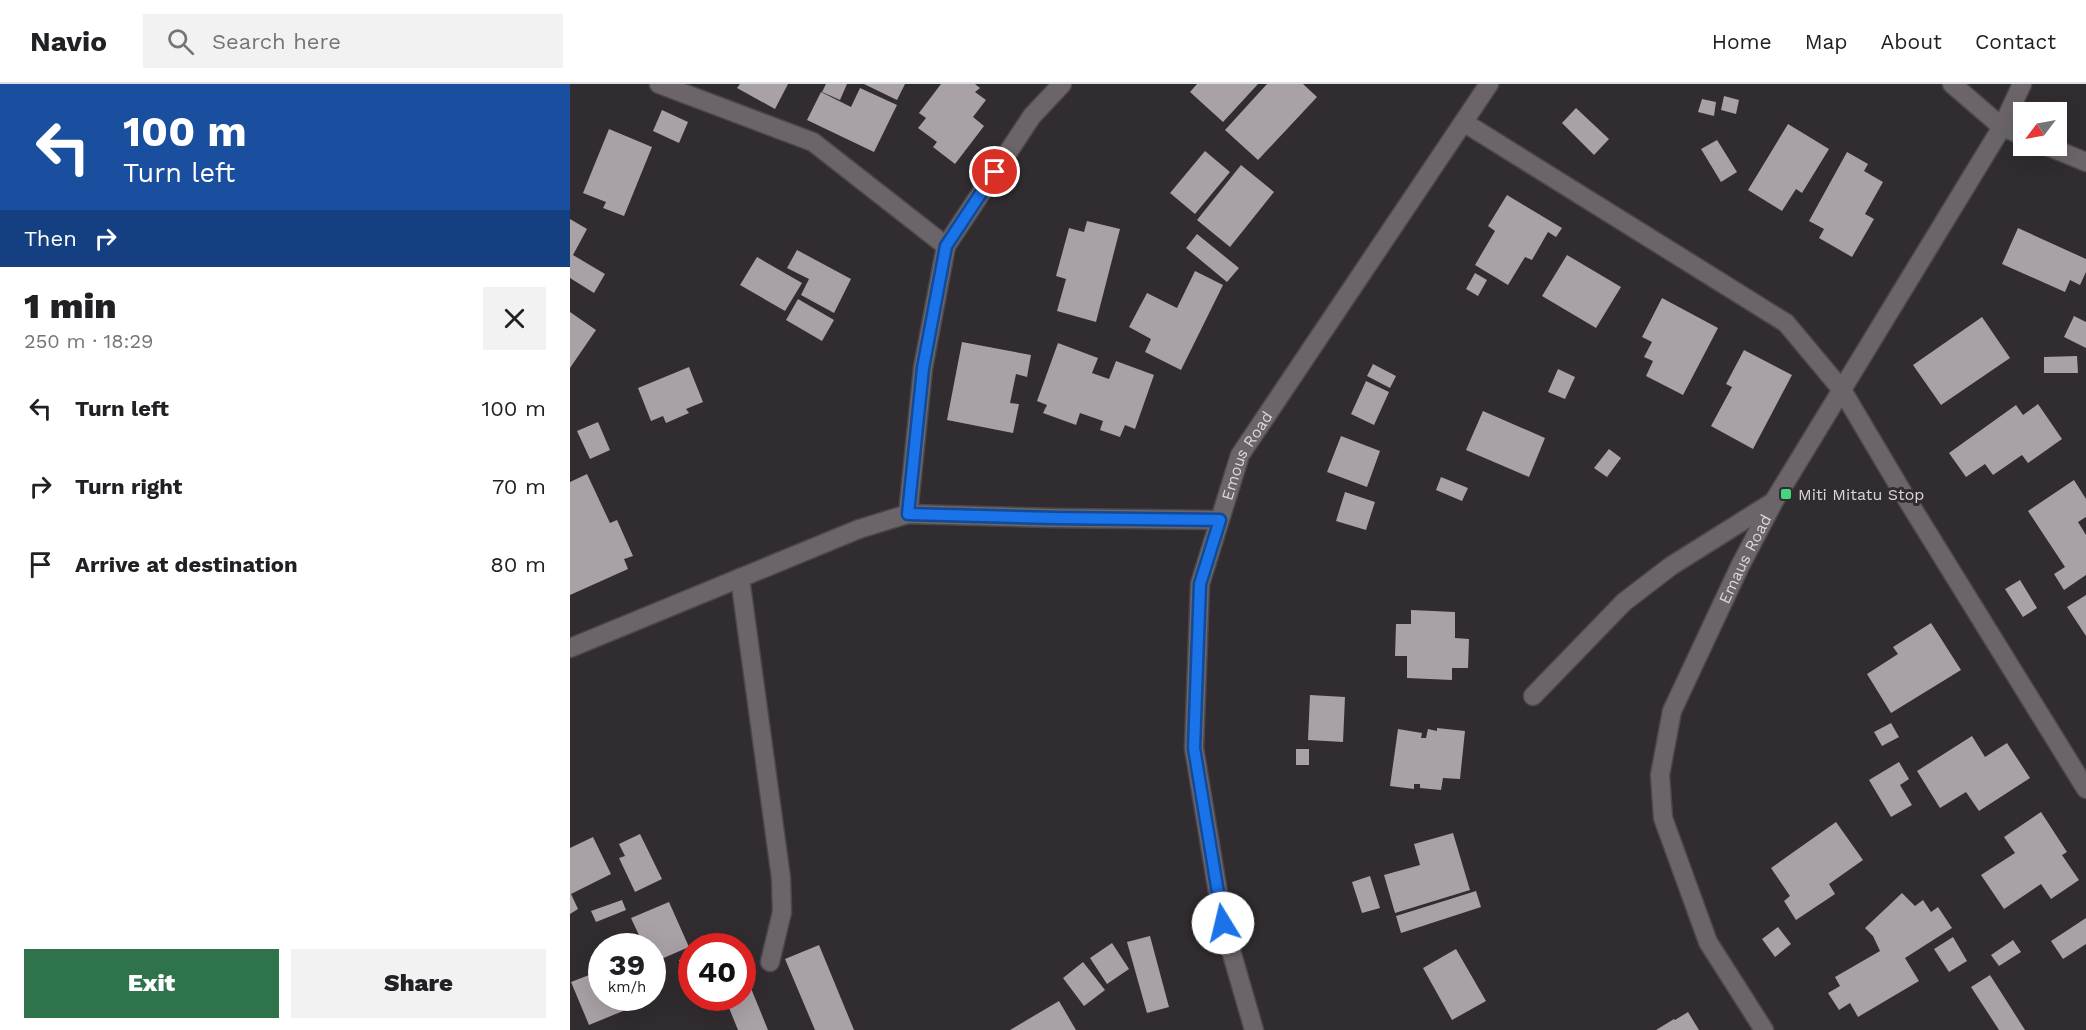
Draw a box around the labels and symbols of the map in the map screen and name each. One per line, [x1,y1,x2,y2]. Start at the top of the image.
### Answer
north arrow [2013,102,2067,156]
pin [969,146,1020,197]
street label: Emous Road [1218,408,1277,503]
place label: Miti Mitatu Stop [1798,485,1924,504]
marker: Miti Mitatu Stop [1779,487,1793,501]
street label: Emaus Road [1715,511,1775,607]
position arrow [1191,891,1255,955]
speed limit sign: 40 [678,933,756,1011]

